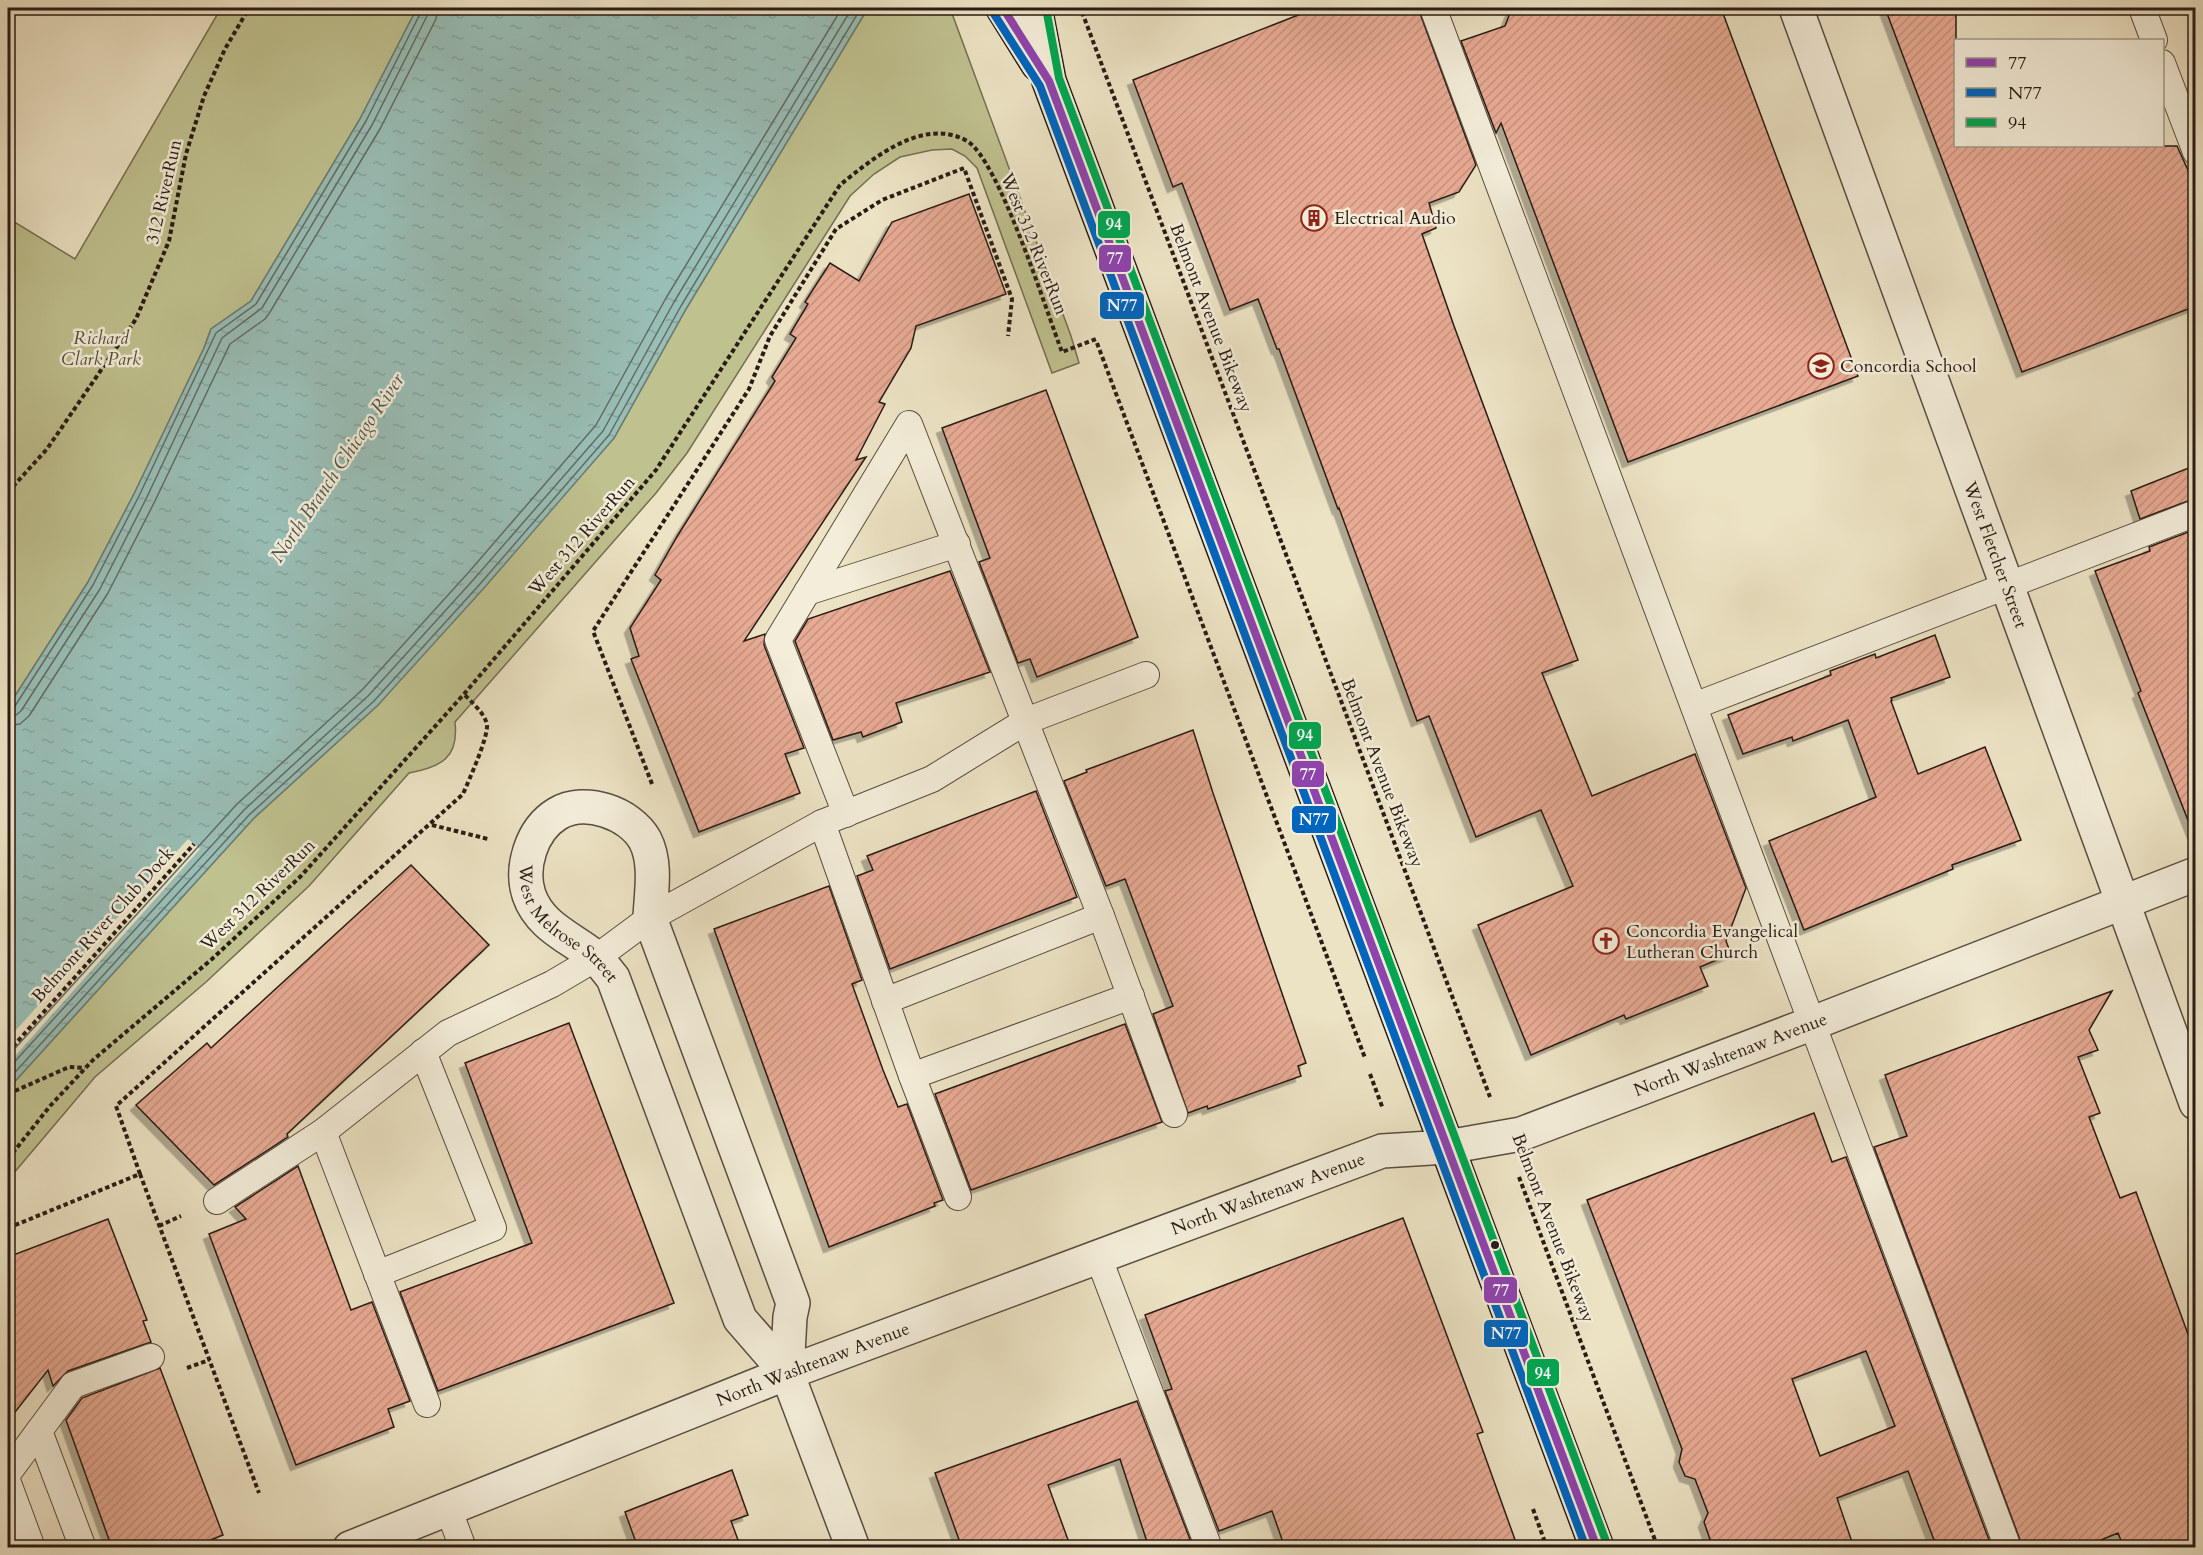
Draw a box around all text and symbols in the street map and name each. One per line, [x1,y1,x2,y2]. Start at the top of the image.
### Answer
legend [1954,39,2164,147]
text: 77 [2008,51,2026,76]
text: N77 [2008,81,2042,106]
text: 94 [2008,111,2026,136]
street label: 312 RiverRun [140,137,188,247]
street label: West 312 RiverRun [994,168,1074,319]
building icon: Electrical Audio [1299,203,1329,233]
place label: Electrical Audio [1334,206,1456,231]
line badge: 94 [1097,210,1131,239]
text: 94 [1106,214,1122,236]
street label: Belmont Avenue Bikeway [1163,220,1259,417]
line badge: 77 [1098,244,1132,273]
text: 77 [1107,248,1123,270]
line badge: N77 [1099,291,1145,320]
text: N77 [1107,295,1137,317]
park label: Richard Clark Park [61,326,141,372]
school or university icon: Concordia School [1806,351,1836,381]
place label: Concordia School [1840,354,1977,379]
water label: North Branch Chicago River [264,367,411,568]
street label: West 312 RiverRun [522,470,641,602]
street label: West Fletcher Street [1957,477,2034,632]
street label: Belmont Avenue Bikeway [1334,675,1430,872]
line badge: 94 [1288,721,1322,750]
text: 94 [1297,725,1313,747]
line badge: 77 [1291,760,1325,788]
text: 77 [1300,764,1316,786]
line badge: N77 [1291,805,1337,834]
text: N77 [1299,809,1329,831]
street label: West 312 RiverRun [194,833,322,957]
street label: Belmont River Club Dock [26,841,180,1008]
street label: West Melrose Street [513,863,624,988]
place label: Concordia Evangelical Lutheran Church [1626,919,1799,965]
church icon: Concordia Evangelical Lutheran Church [1591,926,1621,956]
street label: North Washtenaw Avenue [1630,1006,1831,1103]
street label: Belmont Avenue Bikeway [1505,1130,1601,1327]
street label: North Washtenaw Avenue [1167,1146,1368,1241]
unlabelled marker [1489,1239,1501,1251]
line badge: 77 [1483,1276,1518,1304]
text: 77 [1493,1280,1509,1302]
street label: North Washtenaw Avenue [712,1316,913,1413]
line badge: N77 [1483,1319,1529,1348]
text: N77 [1491,1323,1521,1345]
line badge: 94 [1526,1358,1560,1387]
text: 94 [1535,1363,1551,1385]

